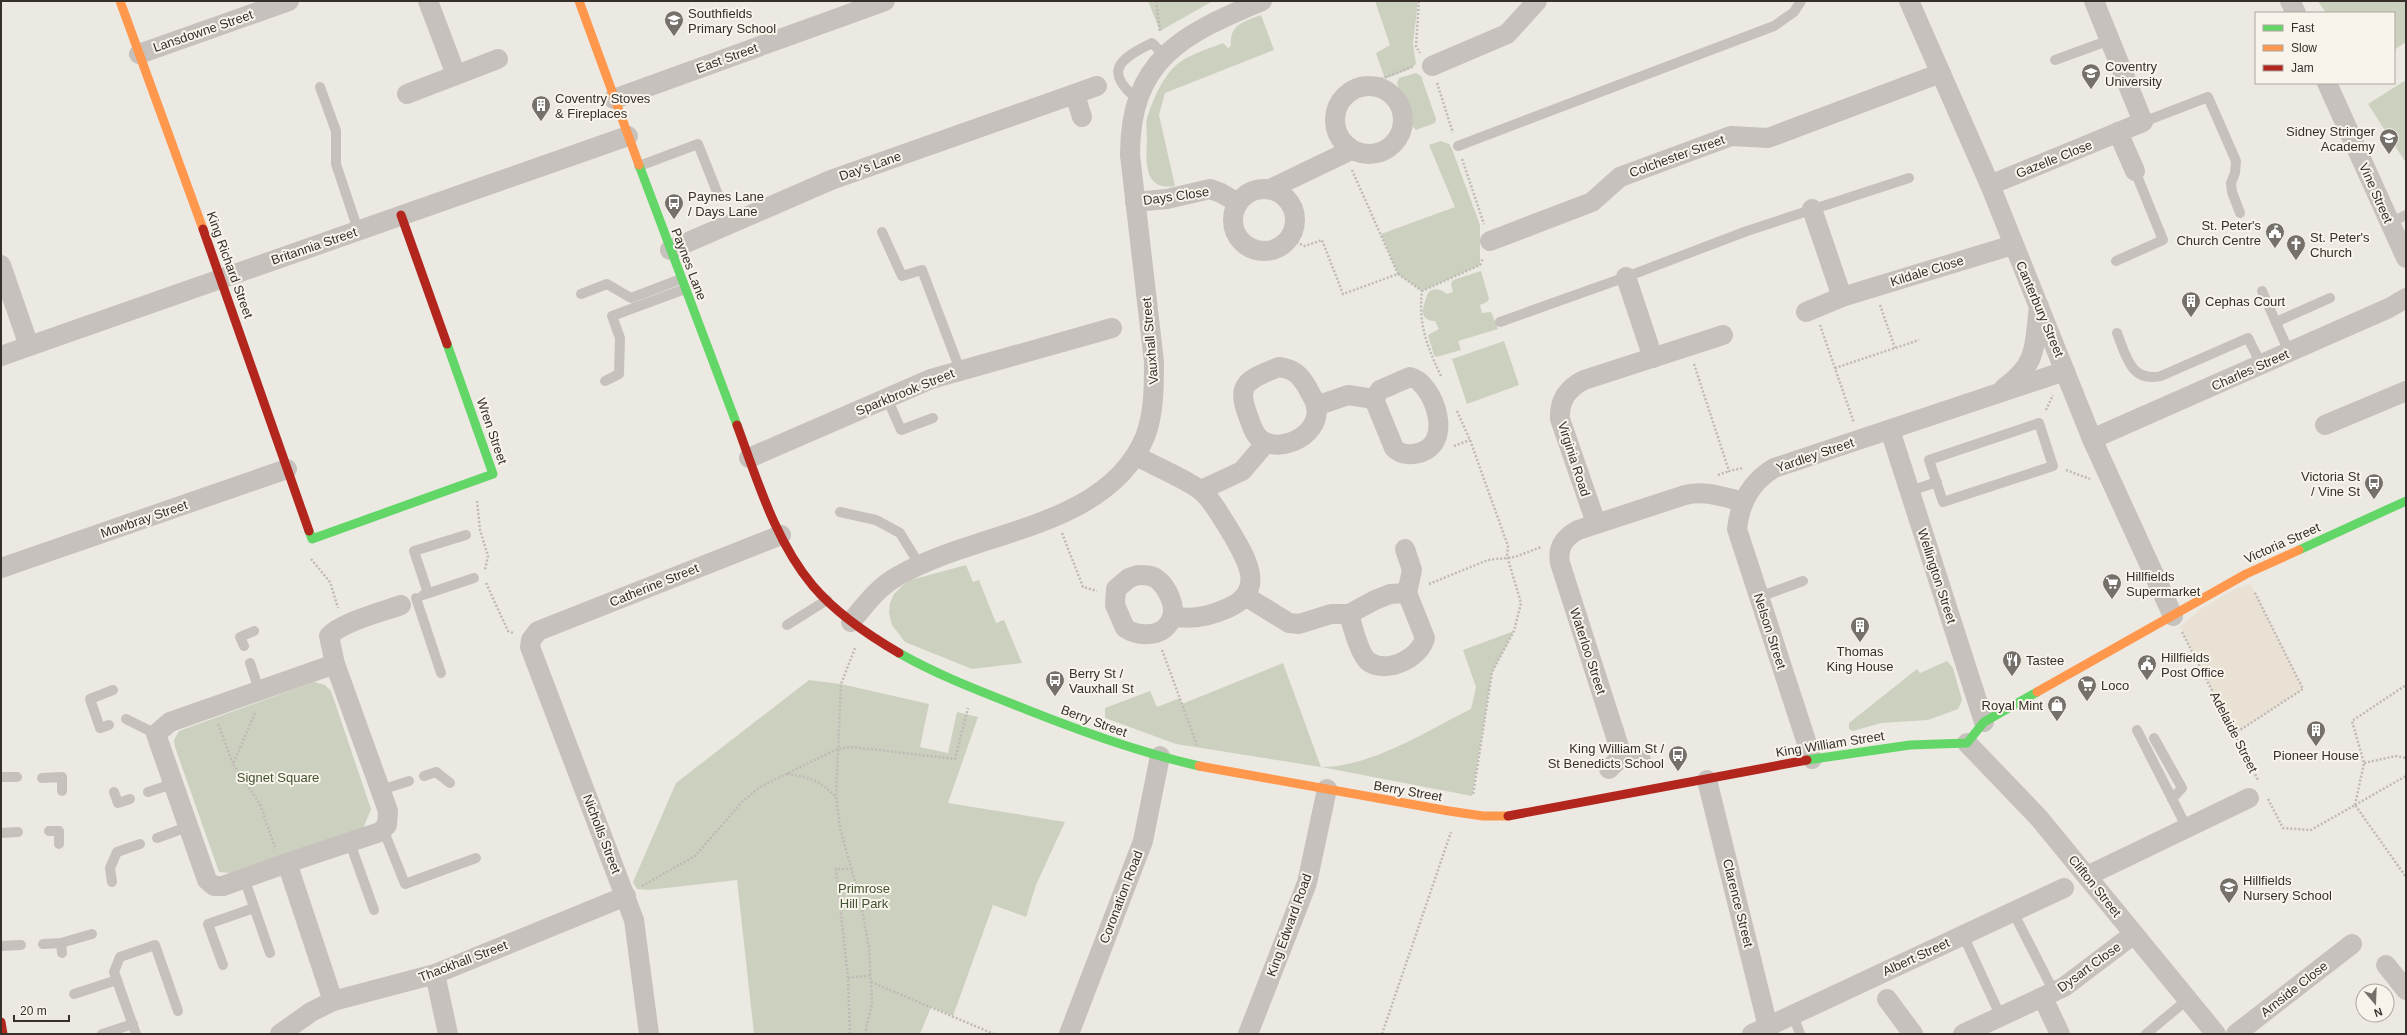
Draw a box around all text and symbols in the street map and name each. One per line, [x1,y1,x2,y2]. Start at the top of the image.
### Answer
place label: Southfields Primary School [688,6,776,36]
street label: Lansdowne Street [151,7,255,55]
school or university icon: Southfields Primary School [663,9,685,37]
legend [2255,12,2395,84]
text: Fast [2291,21,2315,35]
street label: East Street [694,40,760,76]
text: Slow [2291,41,2317,55]
place label: Coventry University [2105,59,2163,89]
text: Jam [2291,61,2314,75]
school or university icon: Coventry University [2080,62,2102,90]
place label: Coventry Stoves & Fireplaces [555,91,651,121]
building icon: Coventry Stoves & Fireplaces [530,94,552,122]
place label: Sidney Stringer Academy [2286,124,2376,154]
school or university icon: Sidney Stringer Academy [2378,127,2400,155]
street label: Colchester Street [1627,132,1727,180]
street label: Gazelle Close [2014,137,2094,181]
street label: Day's Lane [837,148,903,184]
street label: Vine Street [2356,161,2396,226]
street label: Days Close [1142,184,1210,208]
place label: Paynes Lane / Days Lane [688,189,764,219]
bus stop icon: Paynes Lane / Days Lane [663,192,685,220]
street label: King Richard Street [204,209,256,321]
place label: St. Peter's Church Centre [2176,218,2261,248]
public building icon: St. Peter's Church Centre [2264,221,2286,249]
street label: Britannia Street [269,224,359,268]
street label: Paynes Lane [668,226,710,302]
place label: St. Peter's Church [2310,230,2370,260]
church icon: St. Peter's Church [2285,233,2307,261]
street label: Kildale Close [1889,253,1965,289]
street label: Canterbury Street [2013,259,2067,360]
building icon: Cephas Court [2180,290,2202,318]
place label: Cephas Court [2205,294,2286,309]
street label: Vauxhall Street [1139,297,1161,385]
street label: Charles Street [2209,346,2291,394]
street label: Sparkbrook Street [854,365,957,419]
street label: Wren Street [474,396,510,466]
street label: Virginia Road [1555,420,1593,498]
street label: Yardley Street [1774,435,1856,475]
place label: Victoria St / Vine St [2301,469,2360,499]
bus stop icon: Victoria St / Vine St [2363,472,2385,500]
street label: Mowbray Street [99,497,190,541]
street label: Victoria Street [2242,519,2323,566]
street label: Wellington Street [1915,527,1960,626]
street label: Catherine Street [607,560,701,610]
place label: Hillfields Supermarket [2126,569,2201,599]
supermarket icon: Hillfields Supermarket [2101,572,2123,600]
street label: Nelson Street [1751,591,1789,671]
street label: Waterloo Street [1567,606,1609,696]
building icon: Thomas King House [1849,615,1871,643]
place label: Thomas King House [1826,644,1894,674]
restaurant icon: Tastee [2001,649,2023,677]
place label: Hillfields Post Office [2161,650,2224,680]
place label: Tastee [2026,653,2064,668]
public building icon: Hillfields Post Office [2136,653,2158,681]
place label: Berry St / Vauxhall St [1069,666,1134,696]
bus stop icon: Berry St / Vauxhall St [1044,669,1066,697]
supermarket icon: Loco [2076,674,2098,702]
place label: Loco [2101,678,2129,693]
street label: Adelaide Street [2207,689,2261,775]
shop icon: Royal Mint [2046,694,2068,722]
place label: Royal Mint [1982,698,2043,713]
street label: Berry Street [1059,702,1130,740]
building icon: Pioneer House [2305,719,2327,747]
street label: King William Street [1775,728,1886,760]
place label: King William St / St Benedicts School [1548,741,1664,771]
bus stop icon: King William St / St Benedicts School [1667,744,1689,772]
place label: Pioneer House [2273,748,2359,763]
park label: Signet Square [237,770,319,785]
street label: Berry Street [1373,778,1444,804]
street label: Nicholls Street [580,792,624,876]
street label: Coronation Road [1096,848,1146,946]
street label: Clifton Street [2066,852,2125,920]
street label: Clarence Street [1720,857,1756,949]
street label: King Edward Road [1263,872,1315,978]
place label: Hillfields Nursery School [2243,873,2332,903]
school or university icon: Hillfields Nursery School [2218,876,2240,904]
park label: Primrose Hill Park [838,881,890,911]
street label: Albert Street [1880,935,1952,979]
street label: Thackhall Street [416,937,510,985]
street label: Dysart Close [2054,939,2124,995]
street label: Arnside Close [2257,958,2331,1020]
north arrow [2355,983,2395,1023]
scale bar [14,997,69,1023]
text: 20 m [20,1004,47,1018]
text: N [2372,1005,2384,1019]

